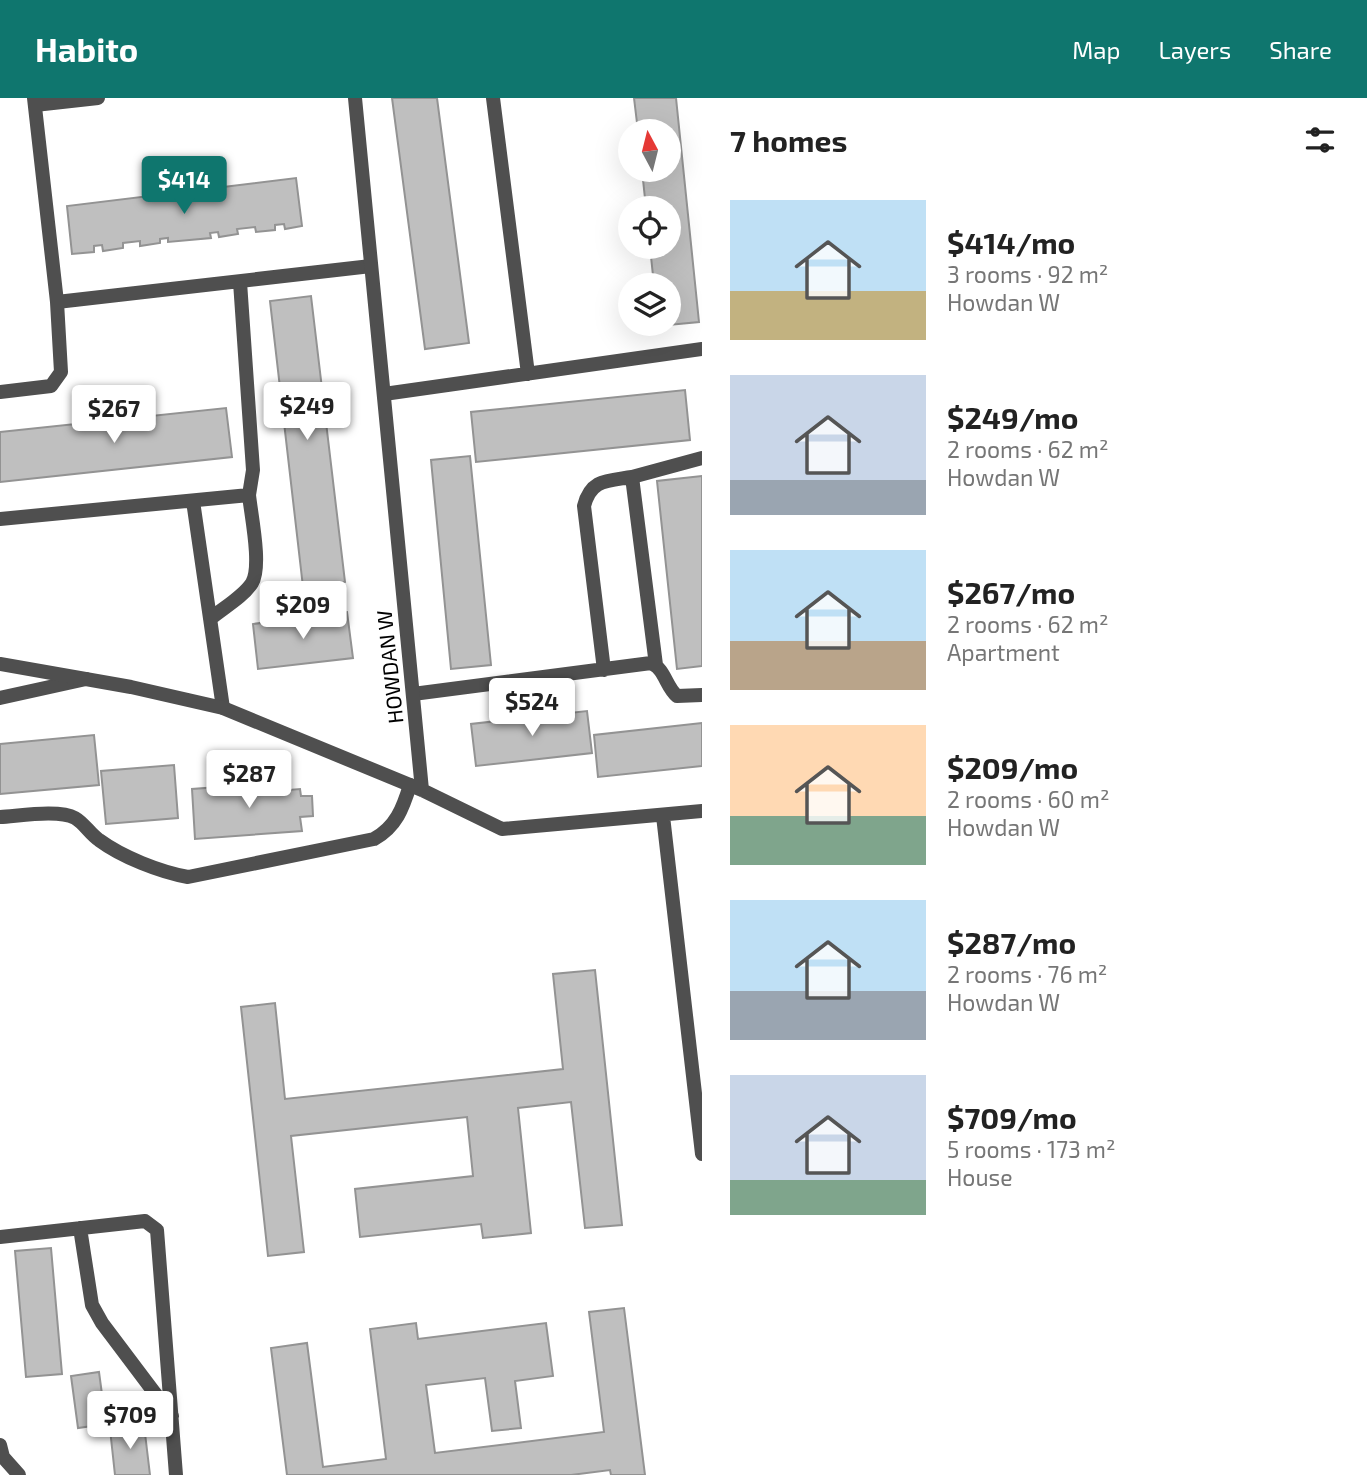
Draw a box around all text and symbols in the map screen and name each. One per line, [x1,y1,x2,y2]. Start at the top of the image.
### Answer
text: Habito [35,29,138,69]
text: Map [1072,35,1120,64]
text: Layers [1158,35,1231,64]
text: Share [1269,35,1332,64]
north arrow [618,119,681,182]
map controls [618,119,681,336]
icon: filters [1301,121,1339,159]
text: 7 homes [730,122,847,158]
pin: $414 [143,156,225,216]
text: $414 [158,165,210,193]
button: locate [618,196,681,259]
text: $414/mo [947,224,1075,260]
icon: home [786,228,870,312]
text: 3 rooms · 92 m² [947,260,1108,288]
button: layers [618,273,681,336]
text: Howdan W [947,288,1060,316]
pin: $249 [266,382,348,442]
pin: $267 [73,386,155,445]
text: $249 [280,391,334,419]
text: $267 [88,394,140,422]
text: $249/mo [947,399,1078,435]
icon: home [786,403,870,487]
text: 2 rooms · 62 m² [947,435,1109,463]
text: Howdan W [947,463,1060,491]
text: $267/mo [947,574,1075,610]
icon: home [786,578,870,662]
pin: $209 [262,582,344,641]
text: $209 [276,590,330,618]
street label: HOWDAN W [371,609,407,725]
text: 2 rooms · 62 m² [947,610,1109,638]
text: Apartment [947,638,1060,666]
pin: $524 [491,678,573,738]
text: $524 [505,687,559,715]
text: $209/mo [947,749,1078,785]
pin: $287 [208,750,290,810]
icon: home [786,753,870,837]
text: $287 [222,759,276,787]
text: 2 rooms · 60 m² [947,785,1109,813]
text: Howdan W [947,813,1060,841]
text: $287/mo [947,924,1076,960]
icon: home [786,928,870,1012]
text: 2 rooms · 76 m² [947,960,1107,988]
text: Howdan W [947,988,1060,1016]
text: $709/mo [947,1099,1077,1135]
icon: home [786,1103,870,1187]
text: 5 rooms · 173 m² [947,1135,1116,1163]
text: House [947,1163,1013,1191]
pin: $709 [89,1392,171,1451]
text: $709 [103,1400,157,1428]

